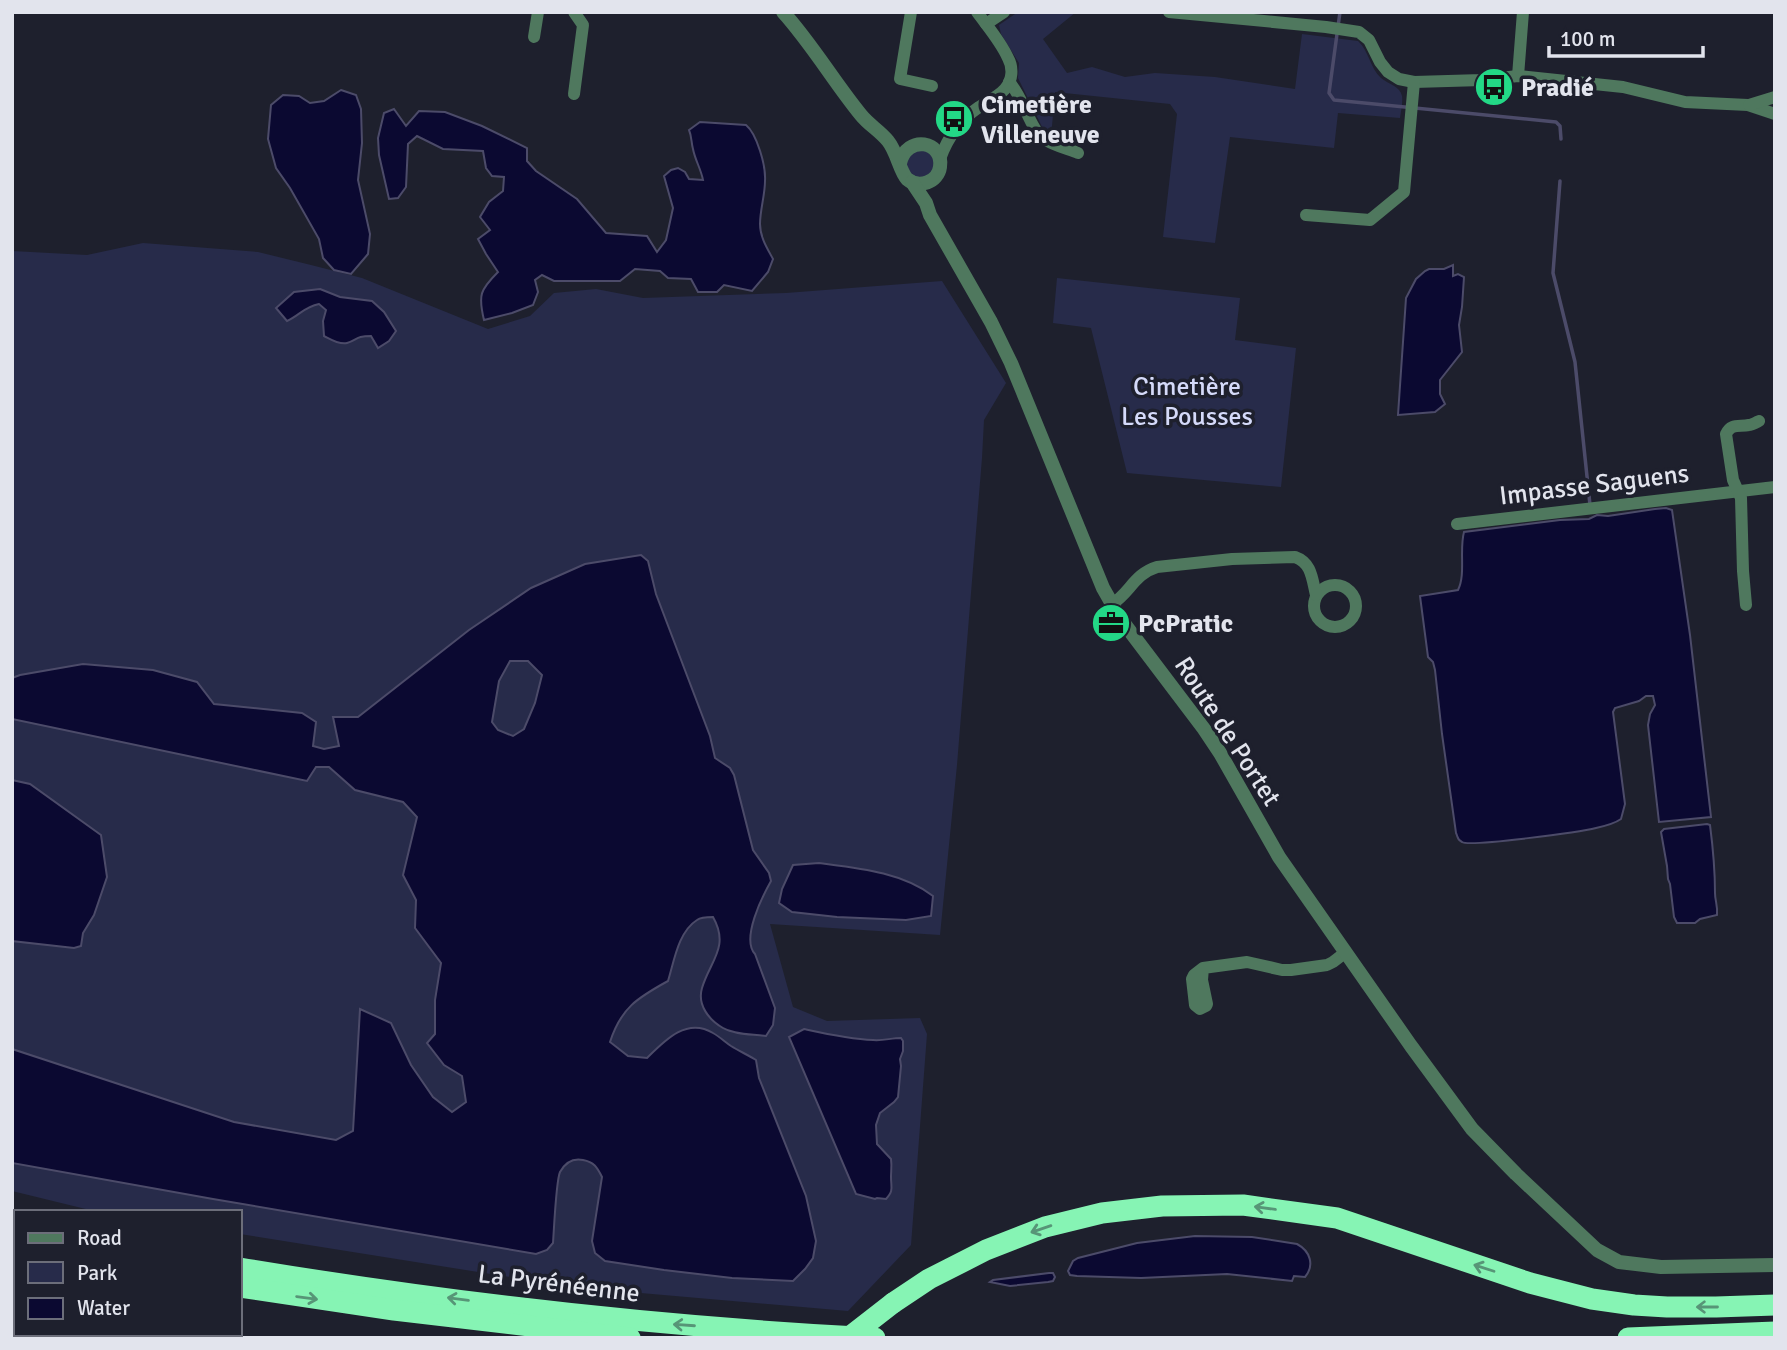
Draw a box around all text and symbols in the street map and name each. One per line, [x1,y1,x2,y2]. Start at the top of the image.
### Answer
scale bar [1549,14,1703,58]
text: 100 m [1560,26,1615,52]
bus stop icon: Pradié [1473,66,1515,108]
place label: Pradié [1521,72,1594,104]
place label: Cimetière Villeneuve [981,89,1100,151]
bus stop icon: Cimetière Villeneuve [933,98,975,140]
park label: Cimetière Les Pousses [1121,371,1253,433]
street label: Impasse Saguens [1497,457,1691,512]
office icon: PcPratic [1090,602,1132,644]
place label: PcPratic [1138,608,1233,640]
street label: Route de Portet [1167,651,1287,812]
one-way arrow [1254,1202,1277,1215]
legend [14,1210,242,1336]
one-way arrow [1030,1224,1052,1236]
text: Road [77,1225,122,1251]
street label: La Pyrénéenne [476,1258,642,1310]
text: Park [77,1260,118,1286]
one-way arrow [1473,1261,1495,1274]
one-way arrow [295,1291,318,1304]
one-way arrow [447,1293,470,1306]
text: Water [77,1295,130,1321]
one-way arrow [1695,1300,1718,1314]
one-way arrow [674,1318,696,1331]

